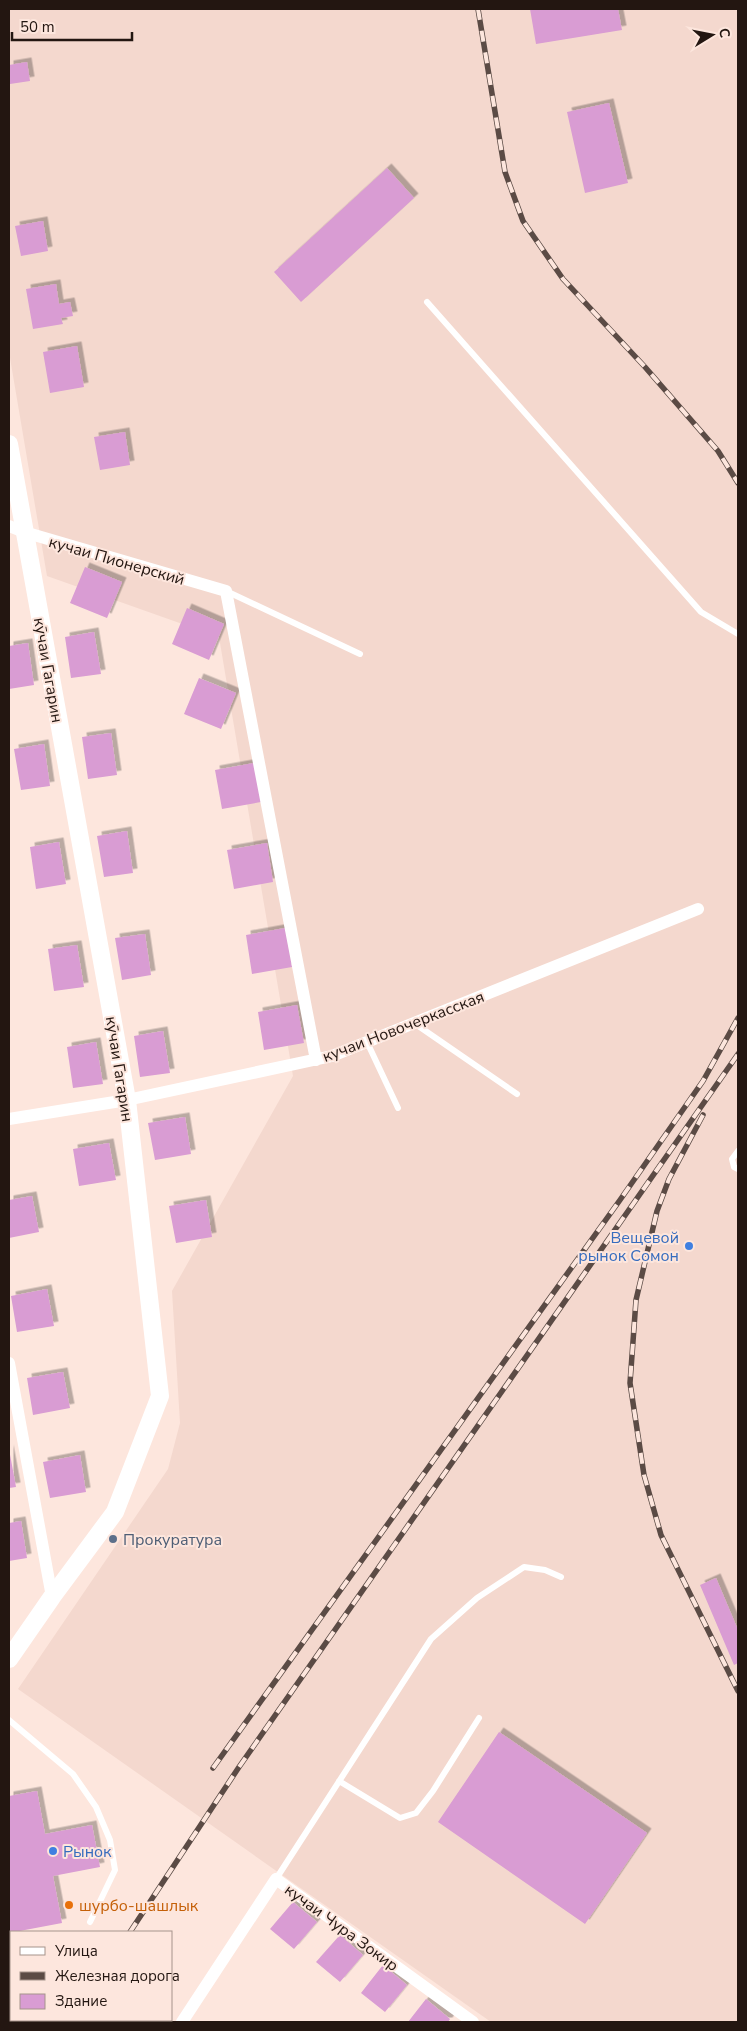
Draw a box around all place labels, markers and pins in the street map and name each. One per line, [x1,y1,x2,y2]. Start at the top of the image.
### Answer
place label: Вещевой рынок Сомон [578,1227,679,1267]
marker: Вещевой рынок Сомон [683,1240,695,1252]
place label: Прокуратура [123,1529,222,1551]
marker: Прокуратура [107,1533,119,1545]
place label: Рынок [63,1841,112,1863]
marker: Рынок [47,1845,59,1857]
place label: шурбо-шашлык [79,1895,199,1917]
marker: шурбо-шашлык [63,1899,75,1911]

